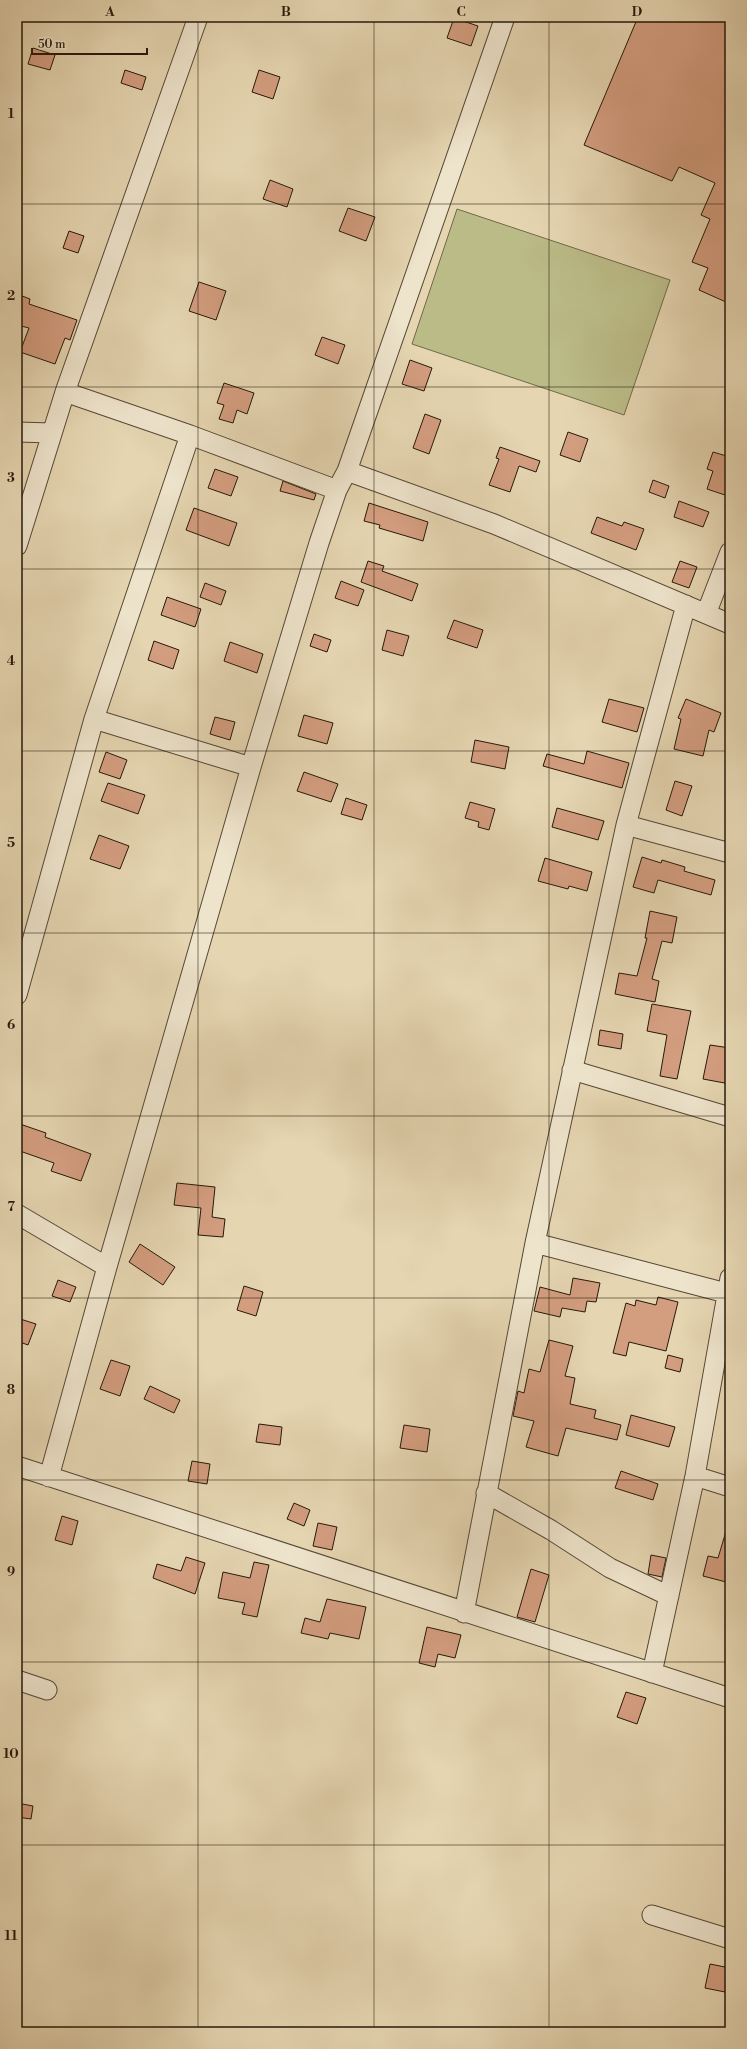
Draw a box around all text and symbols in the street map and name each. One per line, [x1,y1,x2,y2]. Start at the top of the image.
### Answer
text: A [104,4,115,20]
text: B [281,4,291,20]
text: C [456,4,466,20]
text: D [632,4,642,20]
scale bar [32,30,147,56]
text: 50 m [38,37,66,52]
text: 1 [8,106,15,122]
text: 2 [7,288,15,304]
text: 3 [7,470,15,486]
text: 4 [7,653,16,669]
text: 5 [7,835,15,851]
text: 6 [7,1017,15,1033]
text: 7 [7,1199,15,1215]
text: 8 [7,1382,15,1398]
text: 9 [7,1564,15,1580]
text: 10 [3,1746,19,1762]
text: 11 [5,1928,18,1944]

